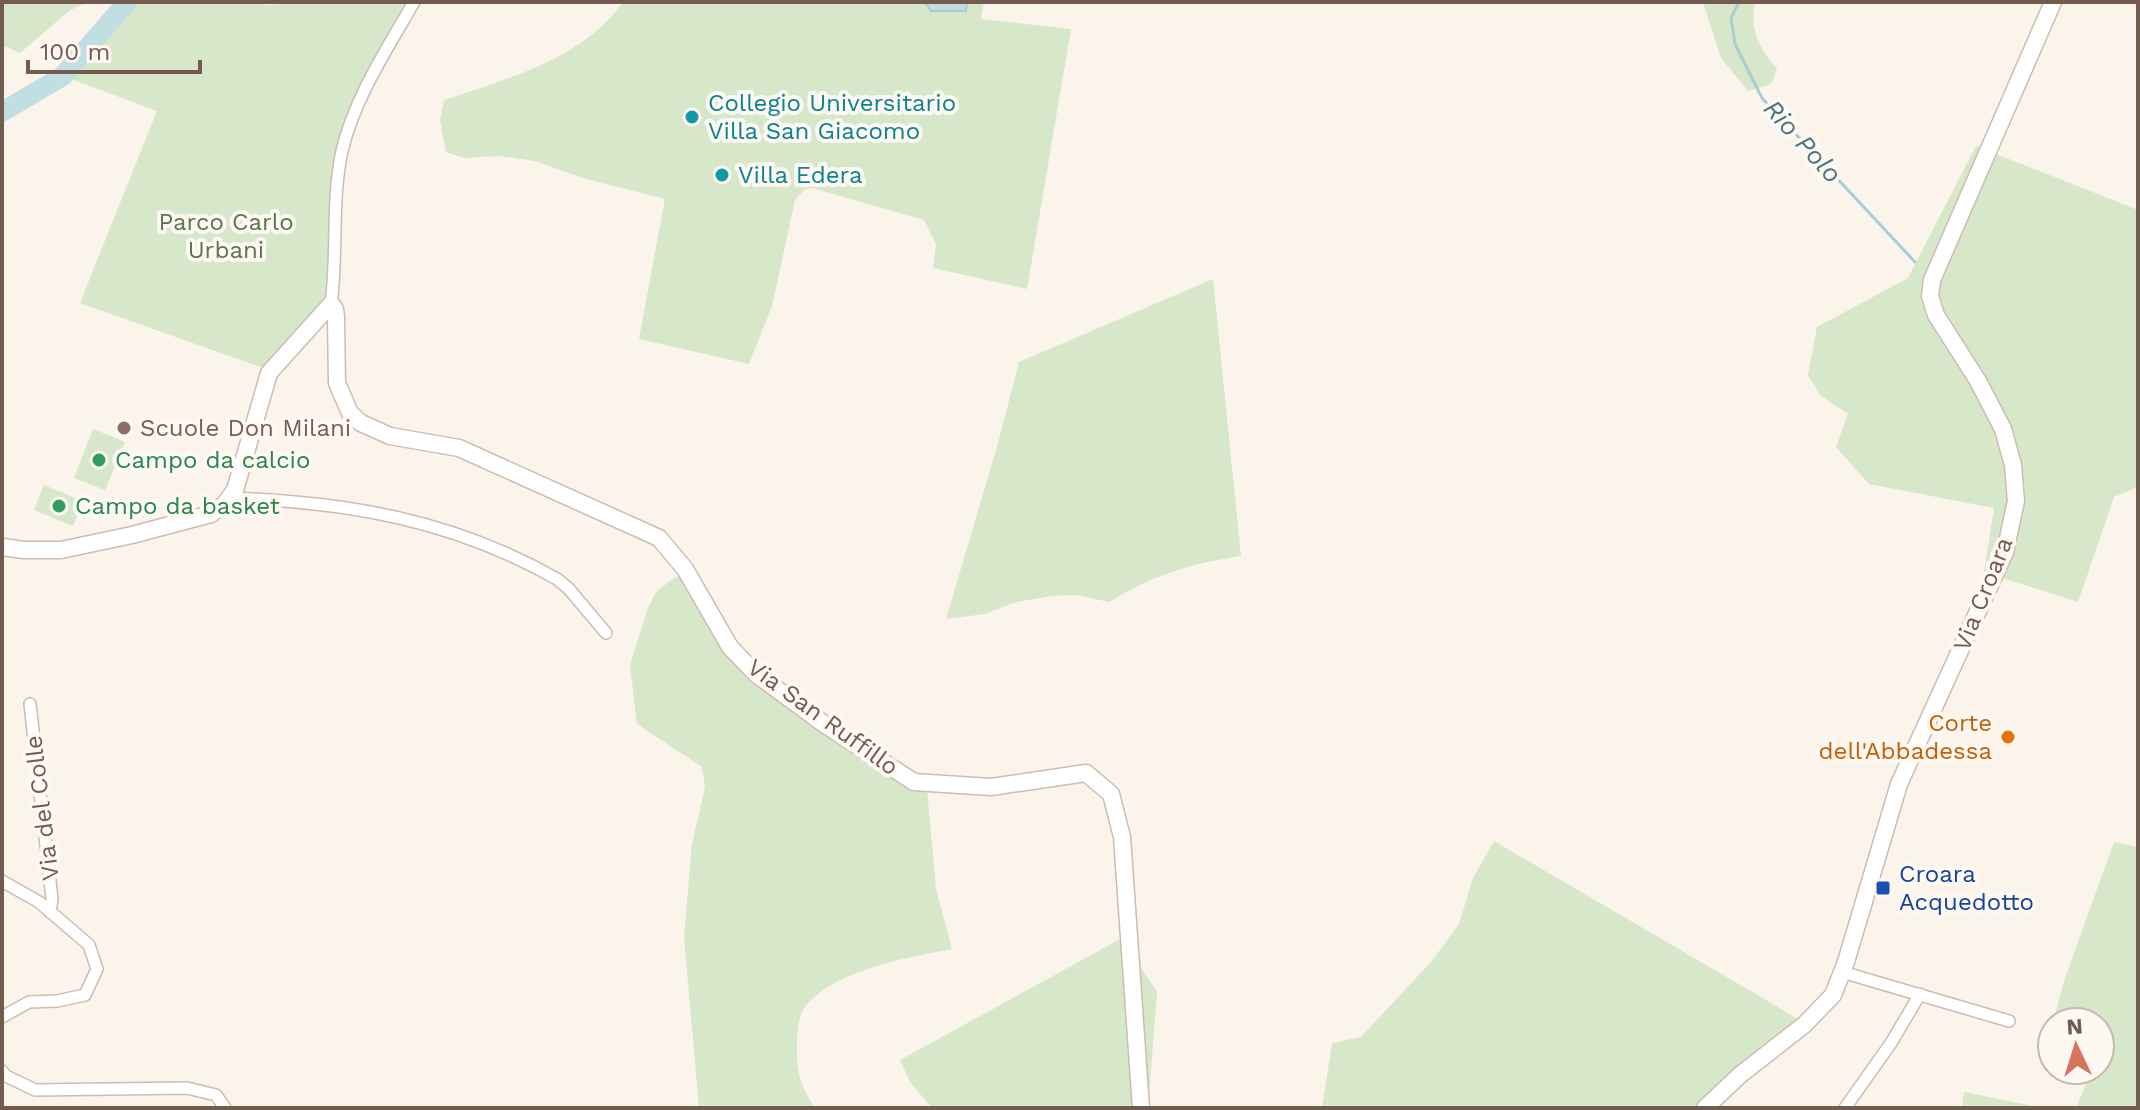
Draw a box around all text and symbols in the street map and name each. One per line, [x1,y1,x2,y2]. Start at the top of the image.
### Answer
scale bar [28,24,200,74]
text: 100 m [40,38,110,66]
place label: Collegio Universitario Villa San Giacomo [708,89,956,145]
water label: Rio Polo [1758,93,1848,189]
marker: Collegio Universitario Villa San Giacomo [683,108,701,126]
place label: Villa Edera [738,161,863,189]
marker: Villa Edera [713,166,731,184]
park label: Parco Carlo Urbani [158,208,294,264]
place label: Scuole Don Milani [140,414,351,442]
marker: Scuole Don Milani [115,419,133,437]
place label: Campo da calcio [115,446,310,474]
marker: Campo da calcio [90,451,108,469]
place label: Campo da basket [75,492,280,520]
marker: Campo da basket [50,497,68,515]
street label: Via Croara [1948,533,2018,655]
street label: Via San Ruffillo [742,653,904,781]
place label: Corte dell'Abbadessa [1819,709,1992,765]
marker: Corte dell'Abbadessa [1999,728,2017,746]
street label: Via del Colle [19,734,65,882]
place label: Croara Acquedotto [1899,860,2034,916]
marker: Croara Acquedotto [1874,879,1892,897]
north arrow [2036,1006,2116,1086]
text: N [2066,1014,2084,1040]

